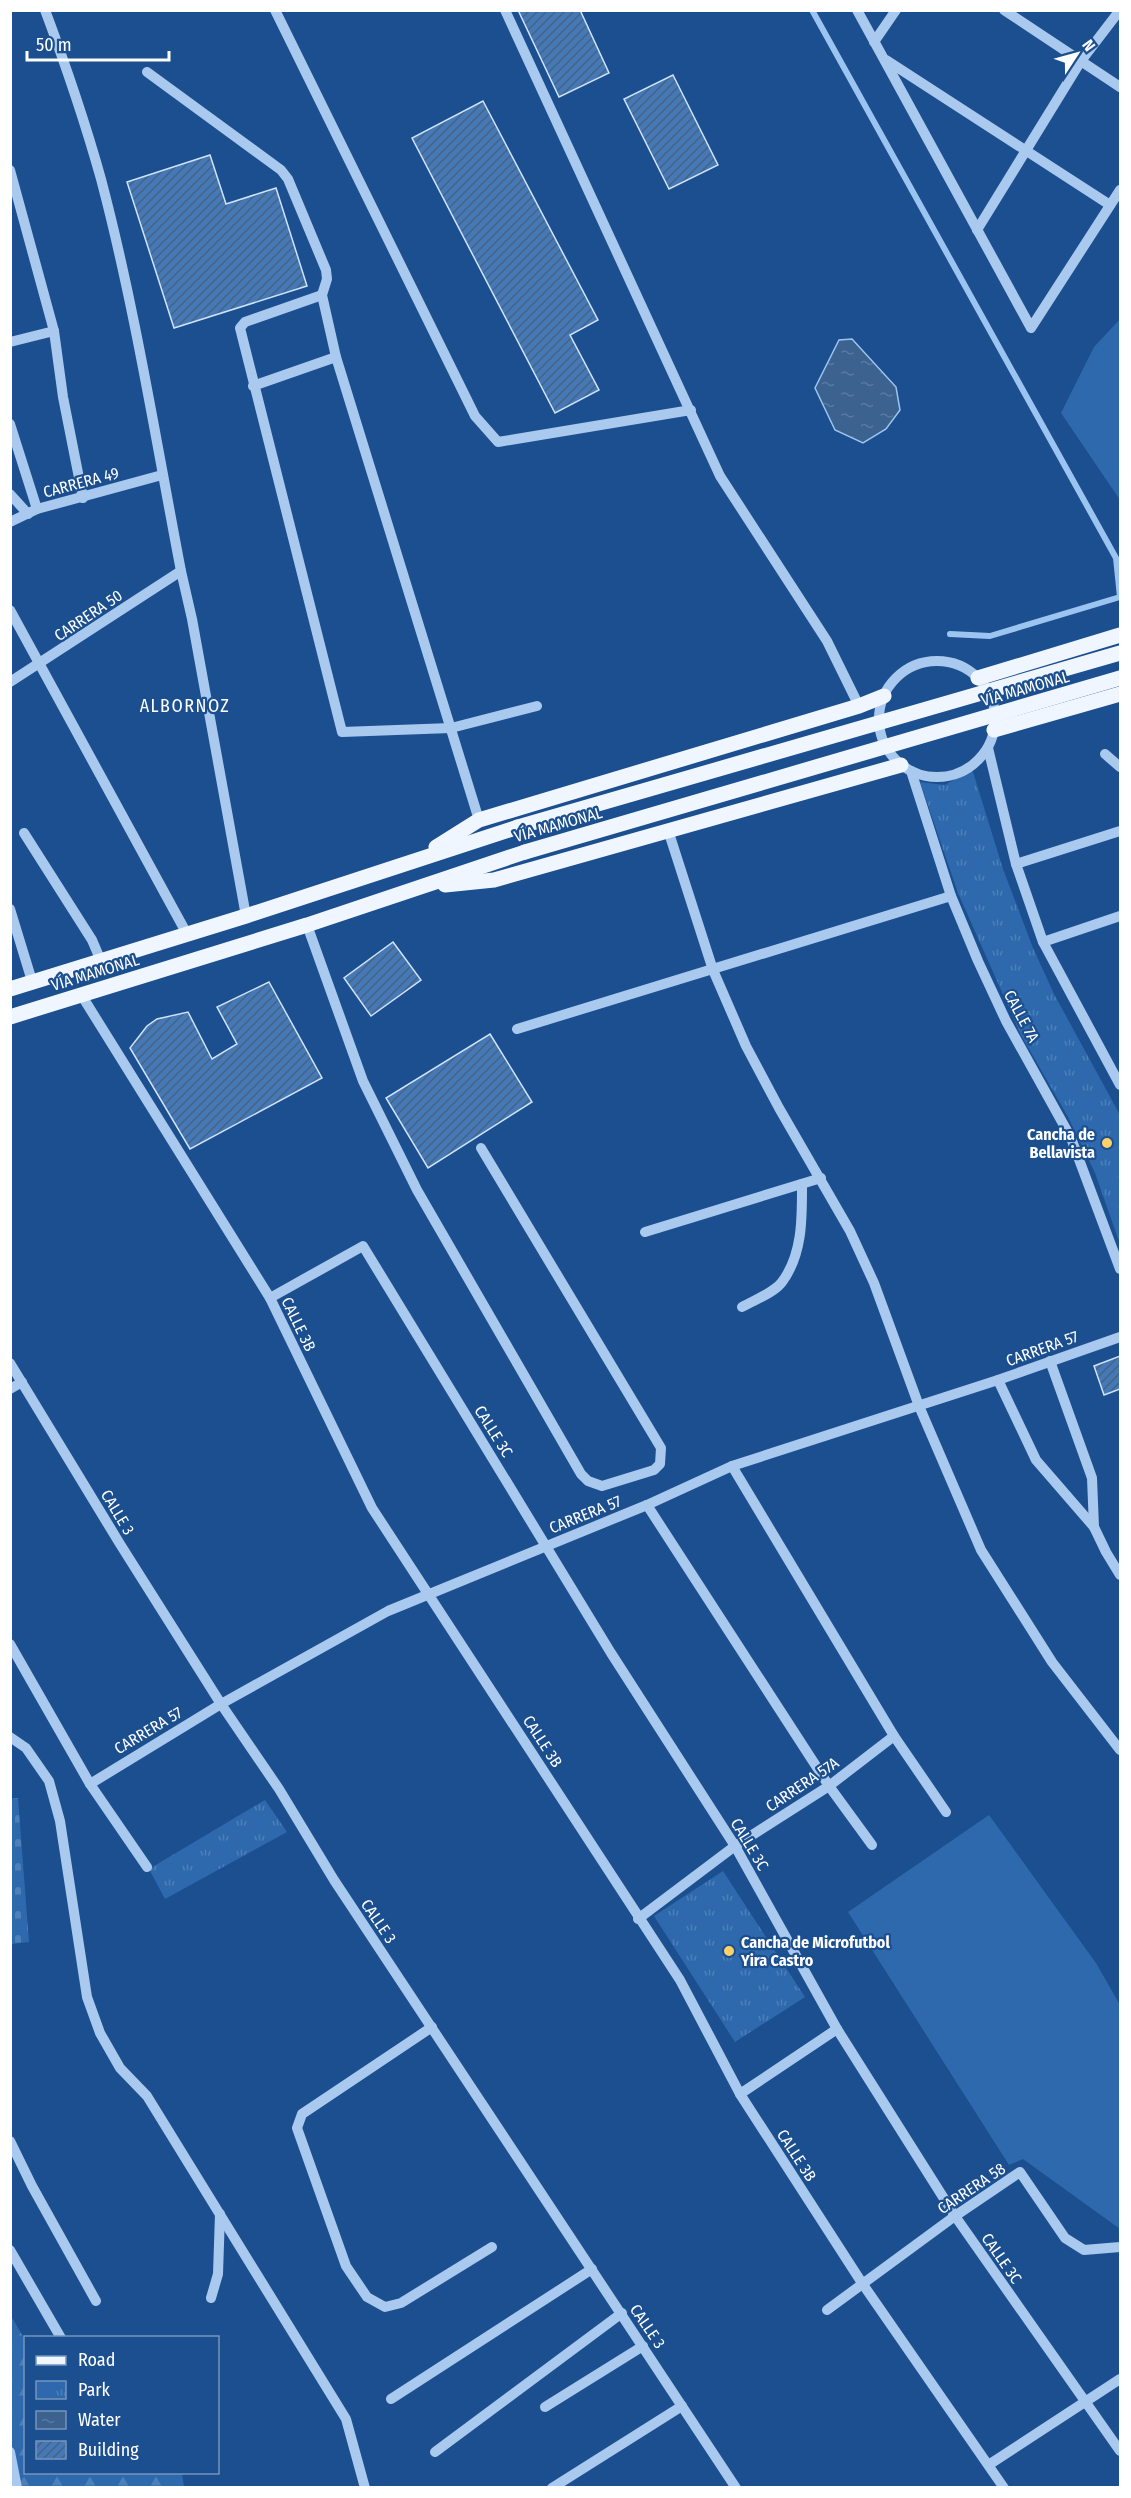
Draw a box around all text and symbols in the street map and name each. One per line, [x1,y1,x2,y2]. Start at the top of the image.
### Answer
scale bar [27,24,170,62]
north arrow [1047,24,1107,84]
text: 50 m [36,34,72,56]
text: N [1078,36,1099,55]
street label: CARRERA 49 [41,463,121,502]
street label: CARRERA 50 [51,586,126,645]
street label: VÍA MAMONAL [979,667,1071,710]
district label: ALBORNOZ [140,695,230,717]
street label: VÍA MAMONAL [512,803,604,846]
street label: VÍA MAMONAL [49,950,141,995]
street label: CALLE 7A [1000,987,1043,1046]
place label: Cancha de Bellavista [1027,1125,1095,1162]
marker: Cancha de Bellavista [1100,1136,1114,1150]
street label: CALLE 3B [277,1294,320,1355]
street label: CARRERA 57 [1003,1326,1082,1370]
street label: CALLE 3C [470,1402,517,1461]
street label: CALLE 3 [97,1486,138,1538]
street label: CARRERA 57 [546,1491,624,1537]
street label: CARRERA 57 [111,1702,186,1758]
street label: CALLE 3B [519,1712,566,1771]
street label: CARRERA 57A [762,1753,843,1816]
street label: CALLE 3C [727,1815,772,1874]
street label: CALLE 3 [357,1896,400,1947]
place label: Cancha de Microfutbol Yira Castro [740,1933,890,1970]
marker: Cancha de Microfutbol Yira Castro [722,1944,736,1958]
street label: CALLE 3B [773,2126,820,2185]
street label: CARRERA 58 [934,2159,1009,2218]
street label: CALLE 3C [977,2229,1026,2287]
street label: CALLE 3 [626,2301,669,2352]
legend [24,2336,219,2474]
text: Road [78,2349,115,2371]
text: Park [78,2379,111,2401]
text: Water [78,2409,121,2431]
text: Building [78,2439,139,2461]

